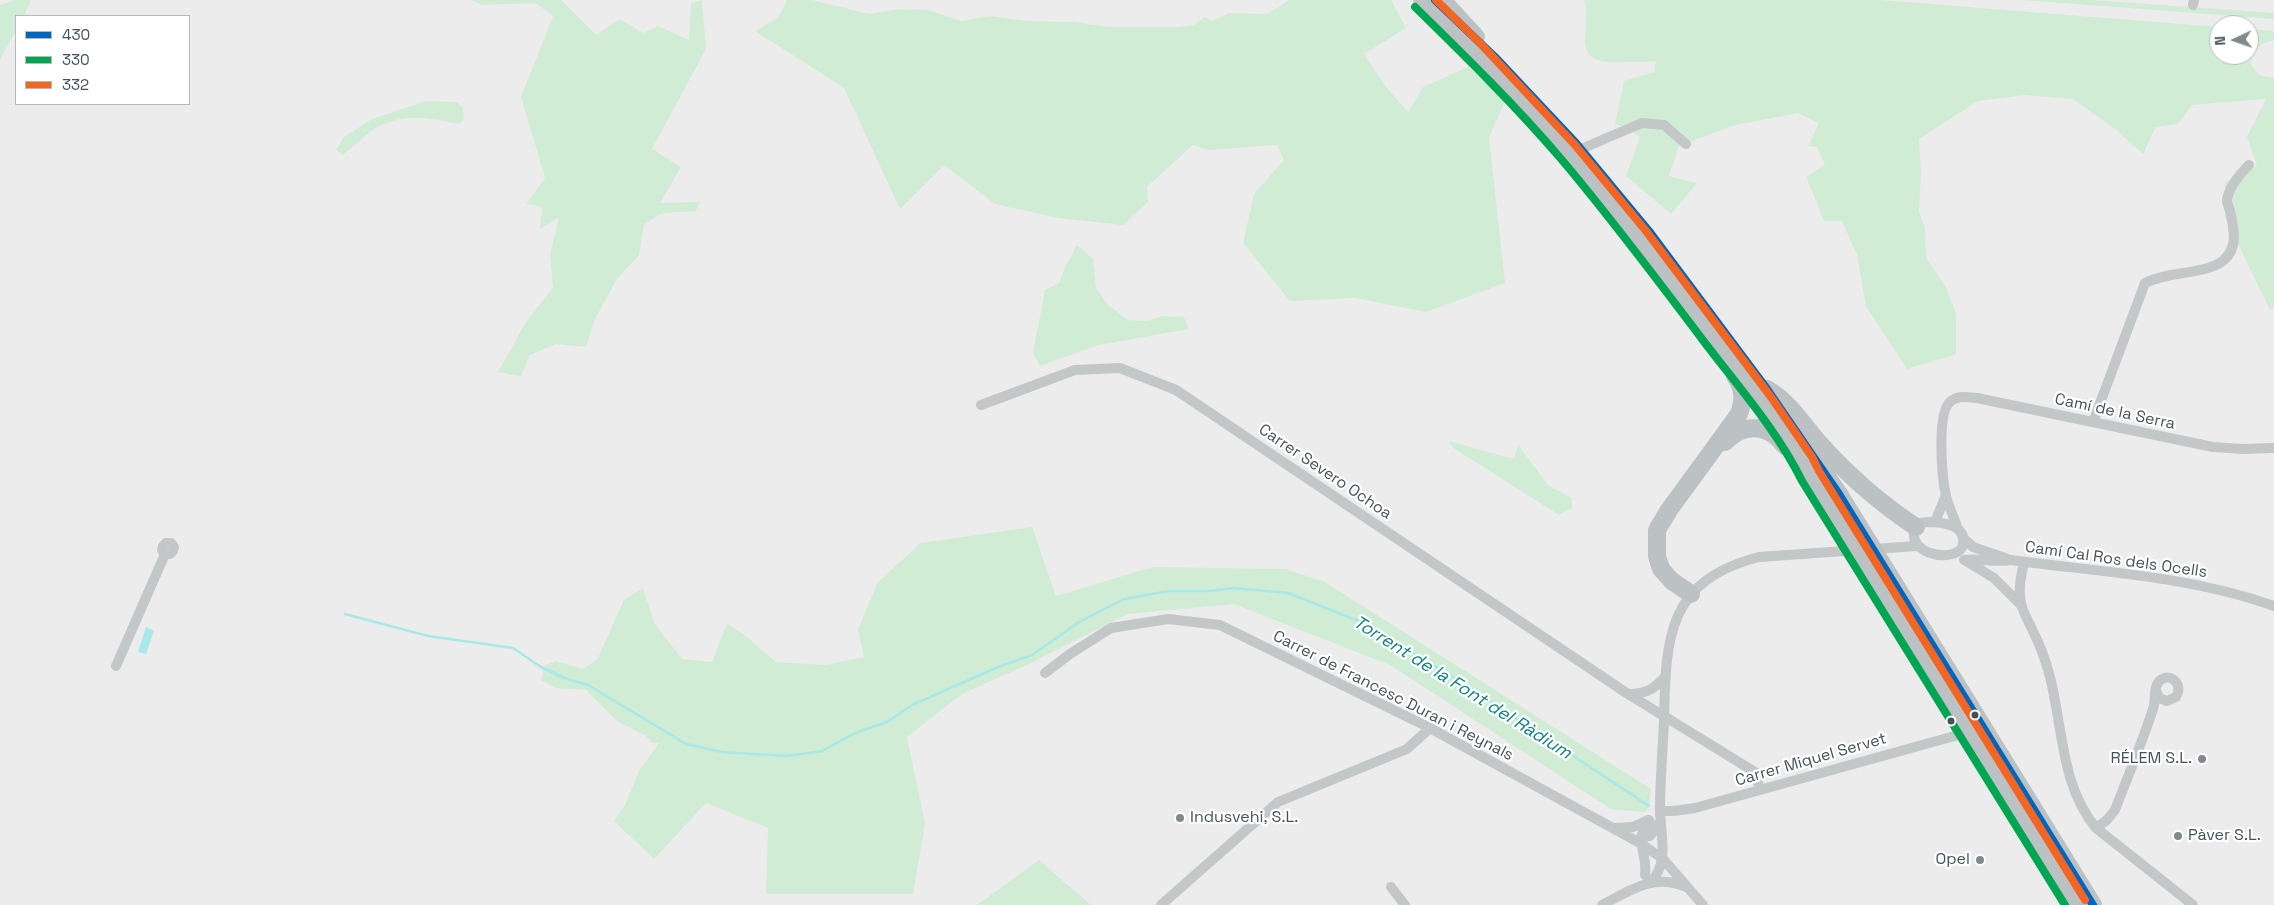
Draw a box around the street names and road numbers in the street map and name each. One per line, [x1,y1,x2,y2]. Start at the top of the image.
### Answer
street label: Camí de la Serra [2053,390,2177,434]
street label: Carrer Severo Ochoa [1255,420,1395,524]
street label: Camí Cal Ros dels Ocells [2024,538,2208,582]
street label: Carrer de Francesc Duran i Reynals [1270,627,1516,765]
street label: Carrer Miquel Servet [1733,729,1889,791]

